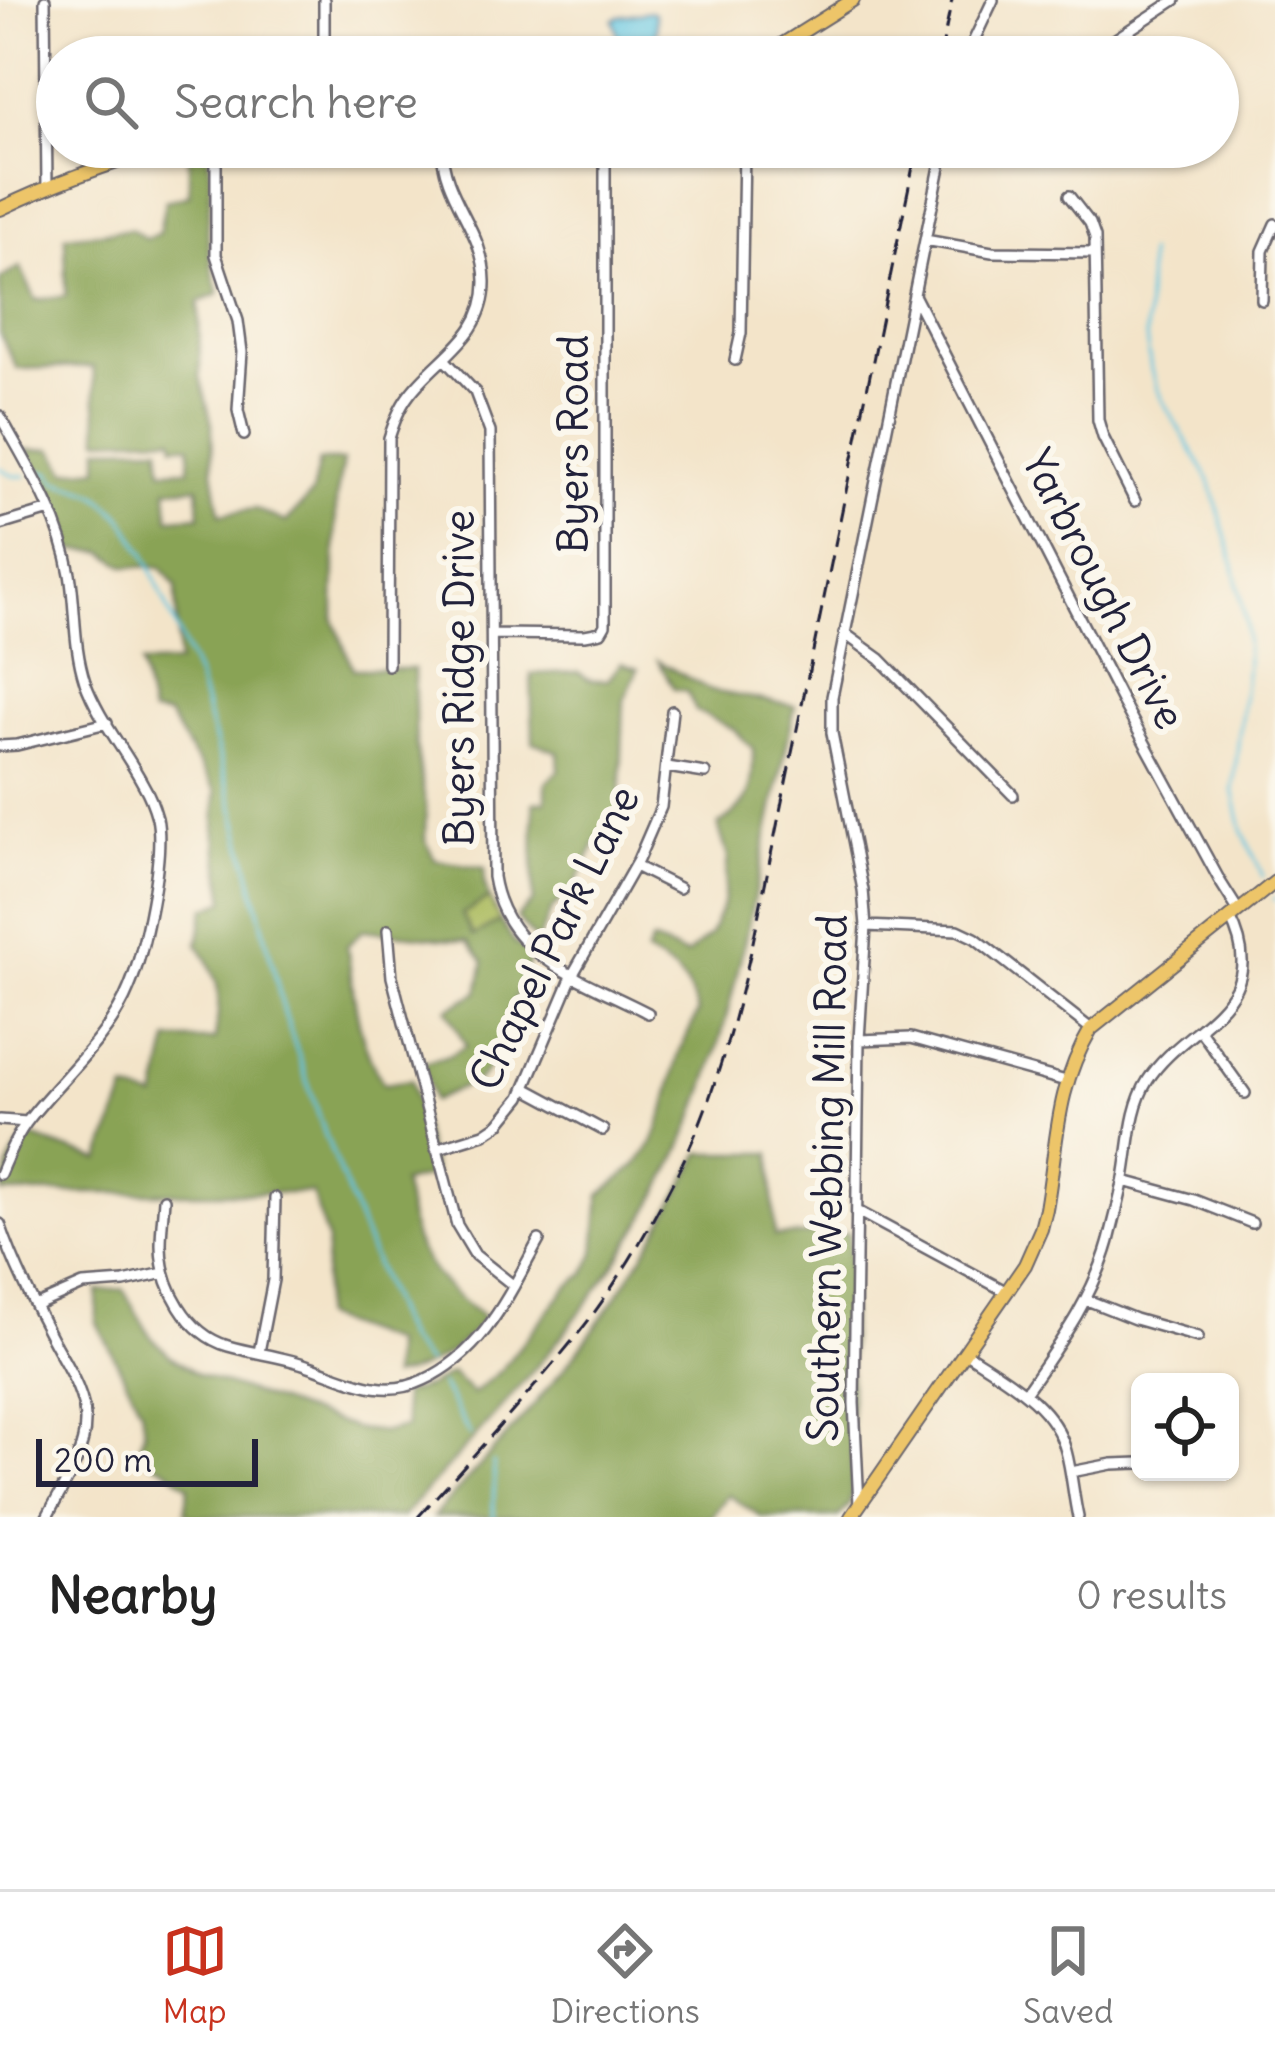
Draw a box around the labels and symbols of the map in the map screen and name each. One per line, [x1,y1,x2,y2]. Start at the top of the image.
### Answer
street label: Byers Road [547,335,599,553]
street label: Yarbrough Drive [1011,441,1197,737]
street label: Byers Ridge Drive [433,510,485,846]
street label: Chapel Park Lane [458,777,650,1099]
street label: Southern Webbing Mill Road [796,914,858,1442]
scale bar [36,1433,258,1486]

